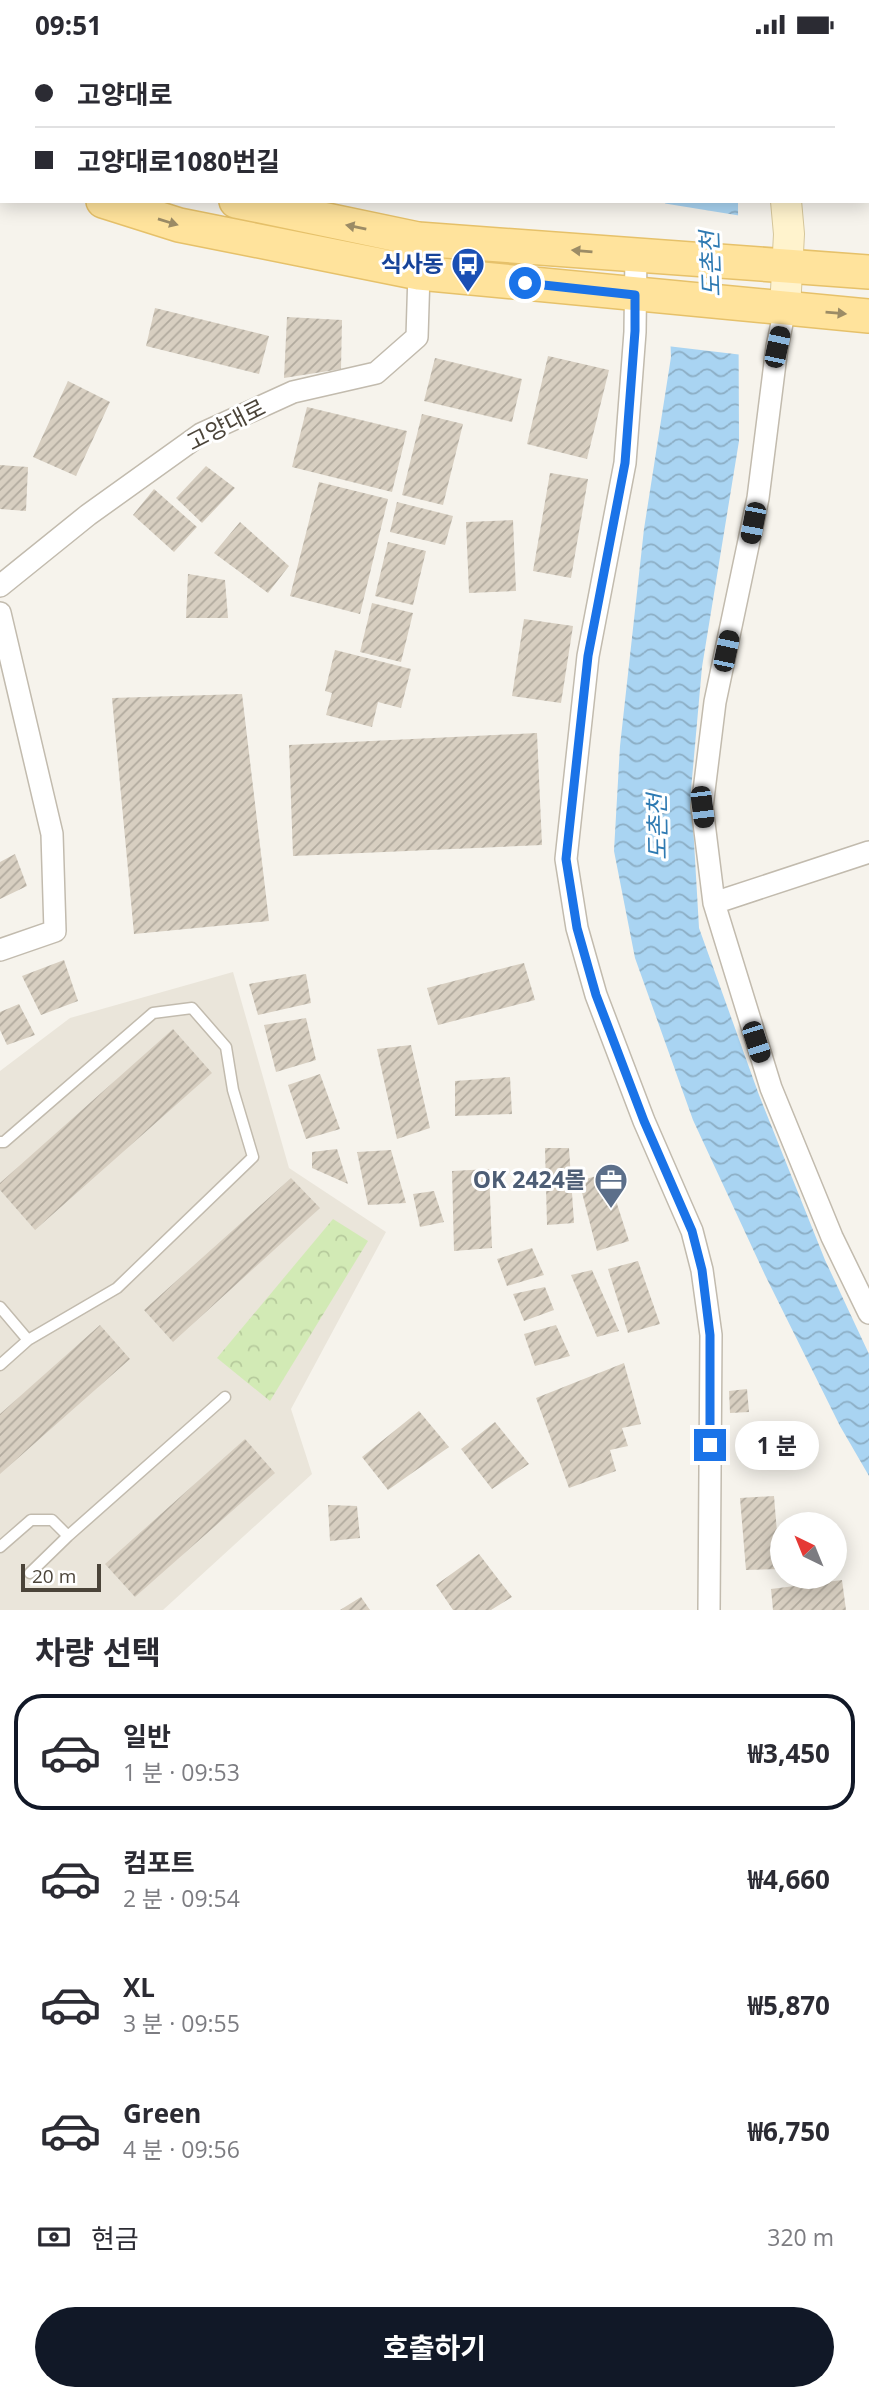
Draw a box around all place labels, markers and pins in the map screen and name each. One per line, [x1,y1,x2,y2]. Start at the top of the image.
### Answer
bus stop icon: 식사동 [449,245,487,294]
place label: 식사동 [381,247,444,279]
office icon: OK 2424몰 [592,1161,630,1210]
place label: OK 2424몰 [473,1163,586,1195]

